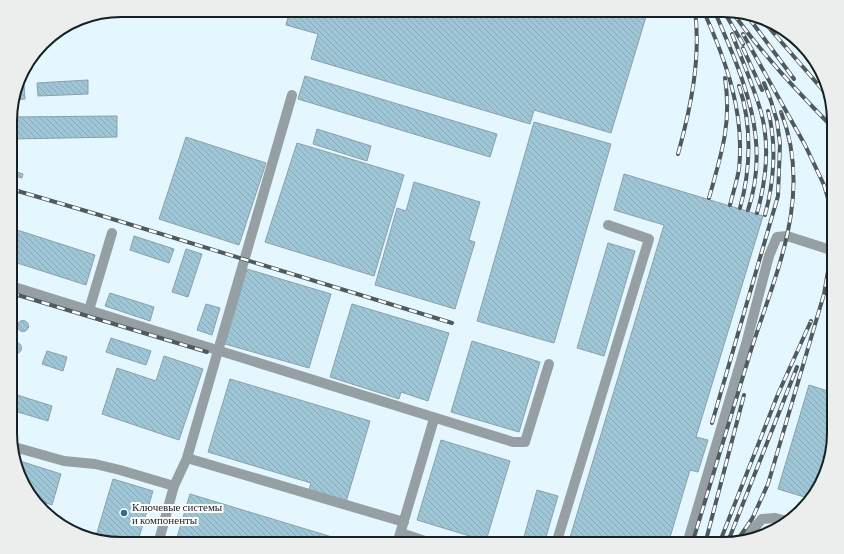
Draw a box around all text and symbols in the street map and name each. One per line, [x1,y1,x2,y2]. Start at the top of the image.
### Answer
place label: Ключевые системы и компоненты [132,501,223,526]
marker: Ключевые системы и компоненты [119,508,129,518]

